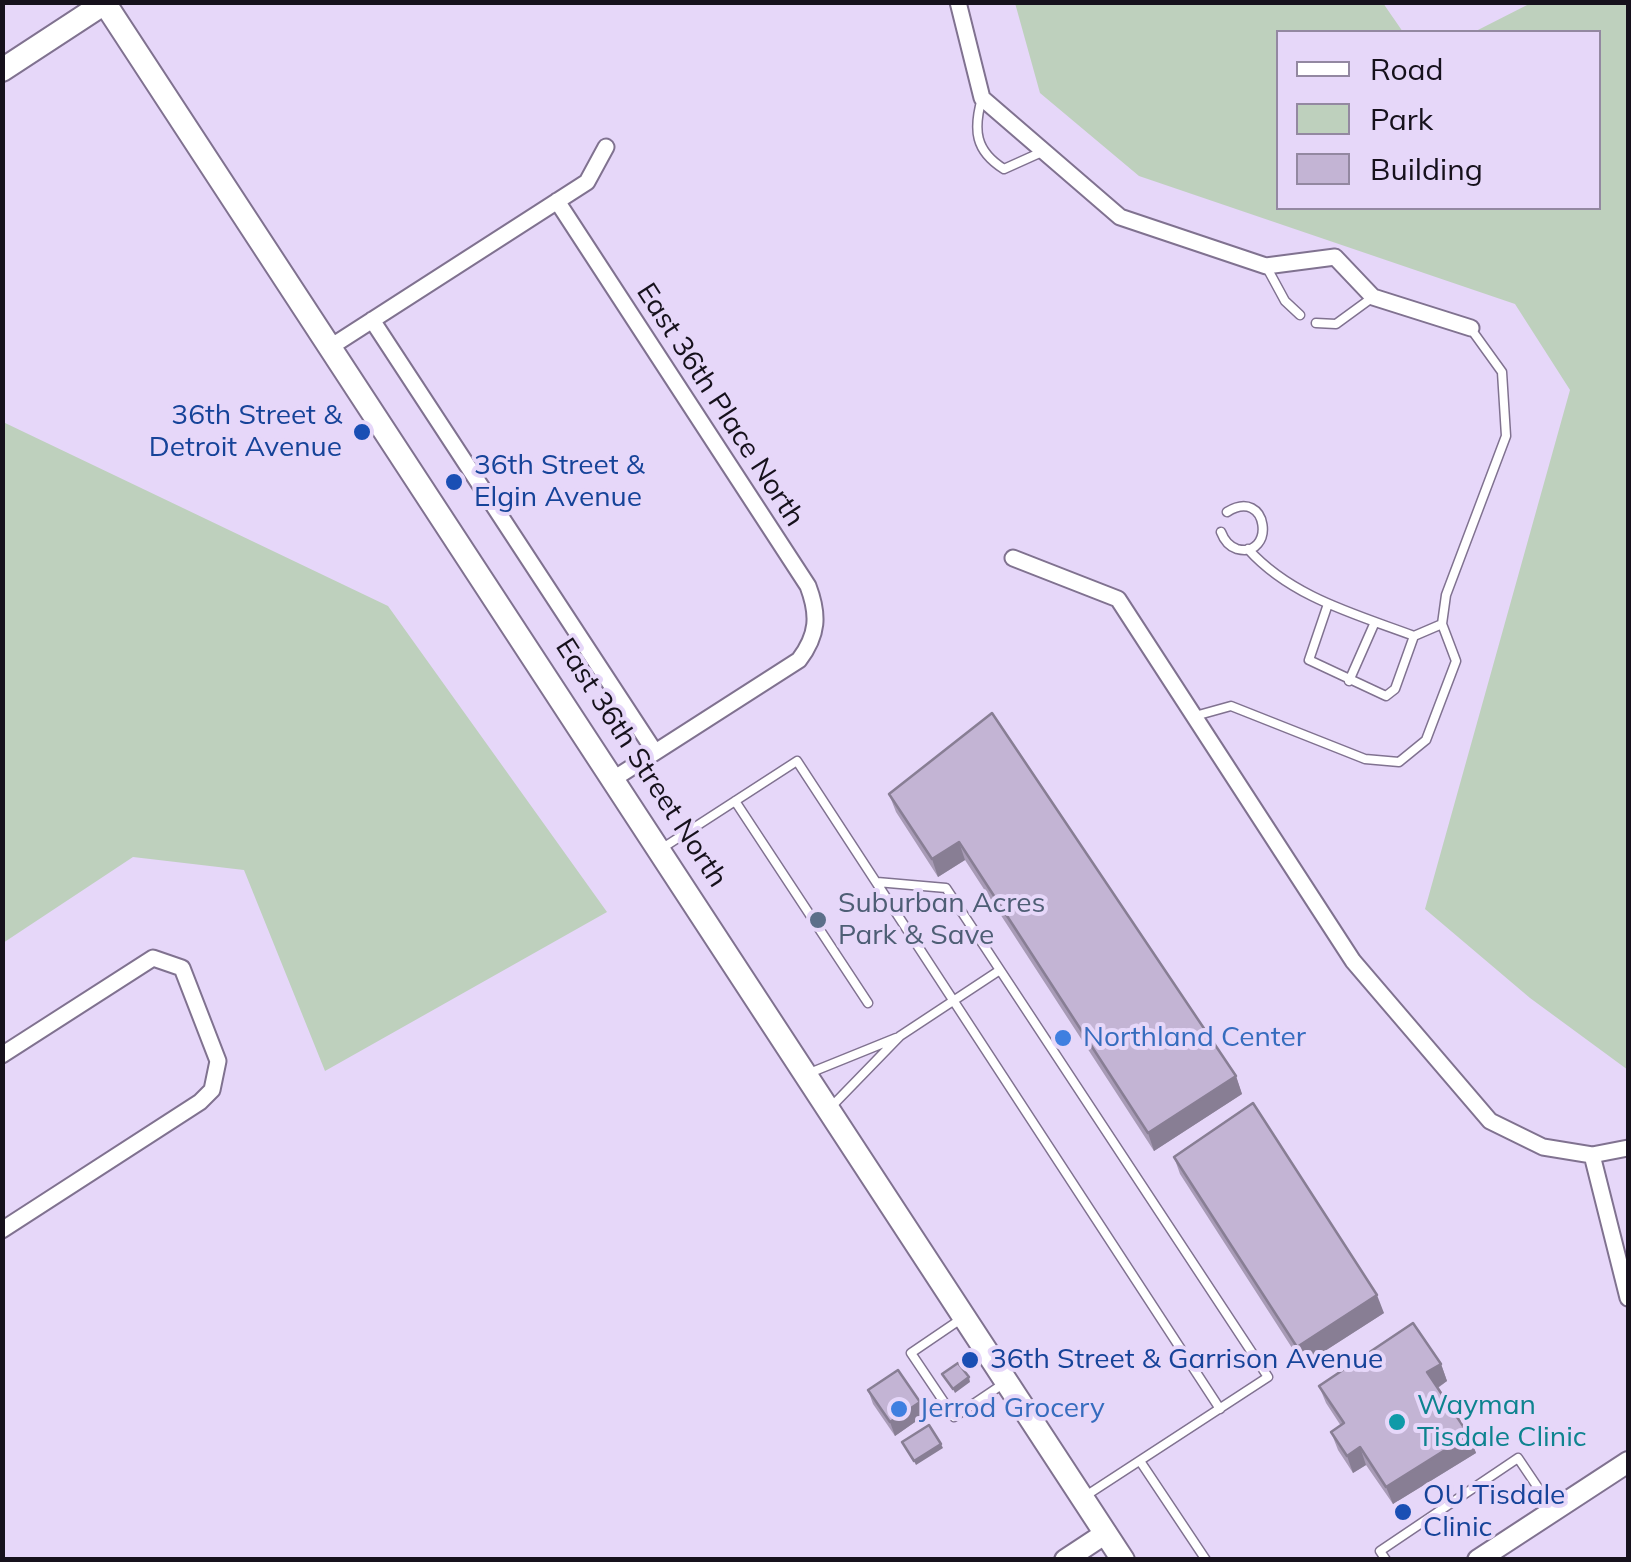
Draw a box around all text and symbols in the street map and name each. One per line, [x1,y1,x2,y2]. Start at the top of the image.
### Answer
legend [1276,30,1601,210]
text: Road [1370,50,1444,88]
text: Park [1370,100,1433,138]
text: Building [1370,150,1483,188]
street label: East 36th Place North [629,277,811,533]
place label: 36th Street & Detroit Avenue [149,399,342,465]
marker: 36th Street & Detroit Avenue [351,421,373,443]
place label: 36th Street & Elgin Avenue [474,449,645,515]
marker: 36th Street & Elgin Avenue [443,471,465,493]
street label: East 36th Street North [548,632,734,894]
place label: Suburban Acres Park & Save [838,887,1045,953]
marker: Suburban Acres Park & Save [807,909,829,931]
place label: Northland Center [1083,1021,1306,1055]
marker: Northland Center [1052,1027,1074,1049]
place label: 36th Street & Garrison Avenue [990,1343,1383,1377]
marker: 36th Street & Garrison Avenue [959,1349,981,1371]
place label: Wayman Tisdale Clinic [1417,1389,1587,1455]
place label: Jerrod Grocery [919,1392,1105,1426]
marker: Jerrod Grocery [888,1398,910,1420]
marker: Wayman Tisdale Clinic [1386,1411,1408,1433]
place label: OU Tisdale Clinic [1423,1479,1565,1545]
marker: OU Tisdale Clinic [1392,1501,1414,1523]

